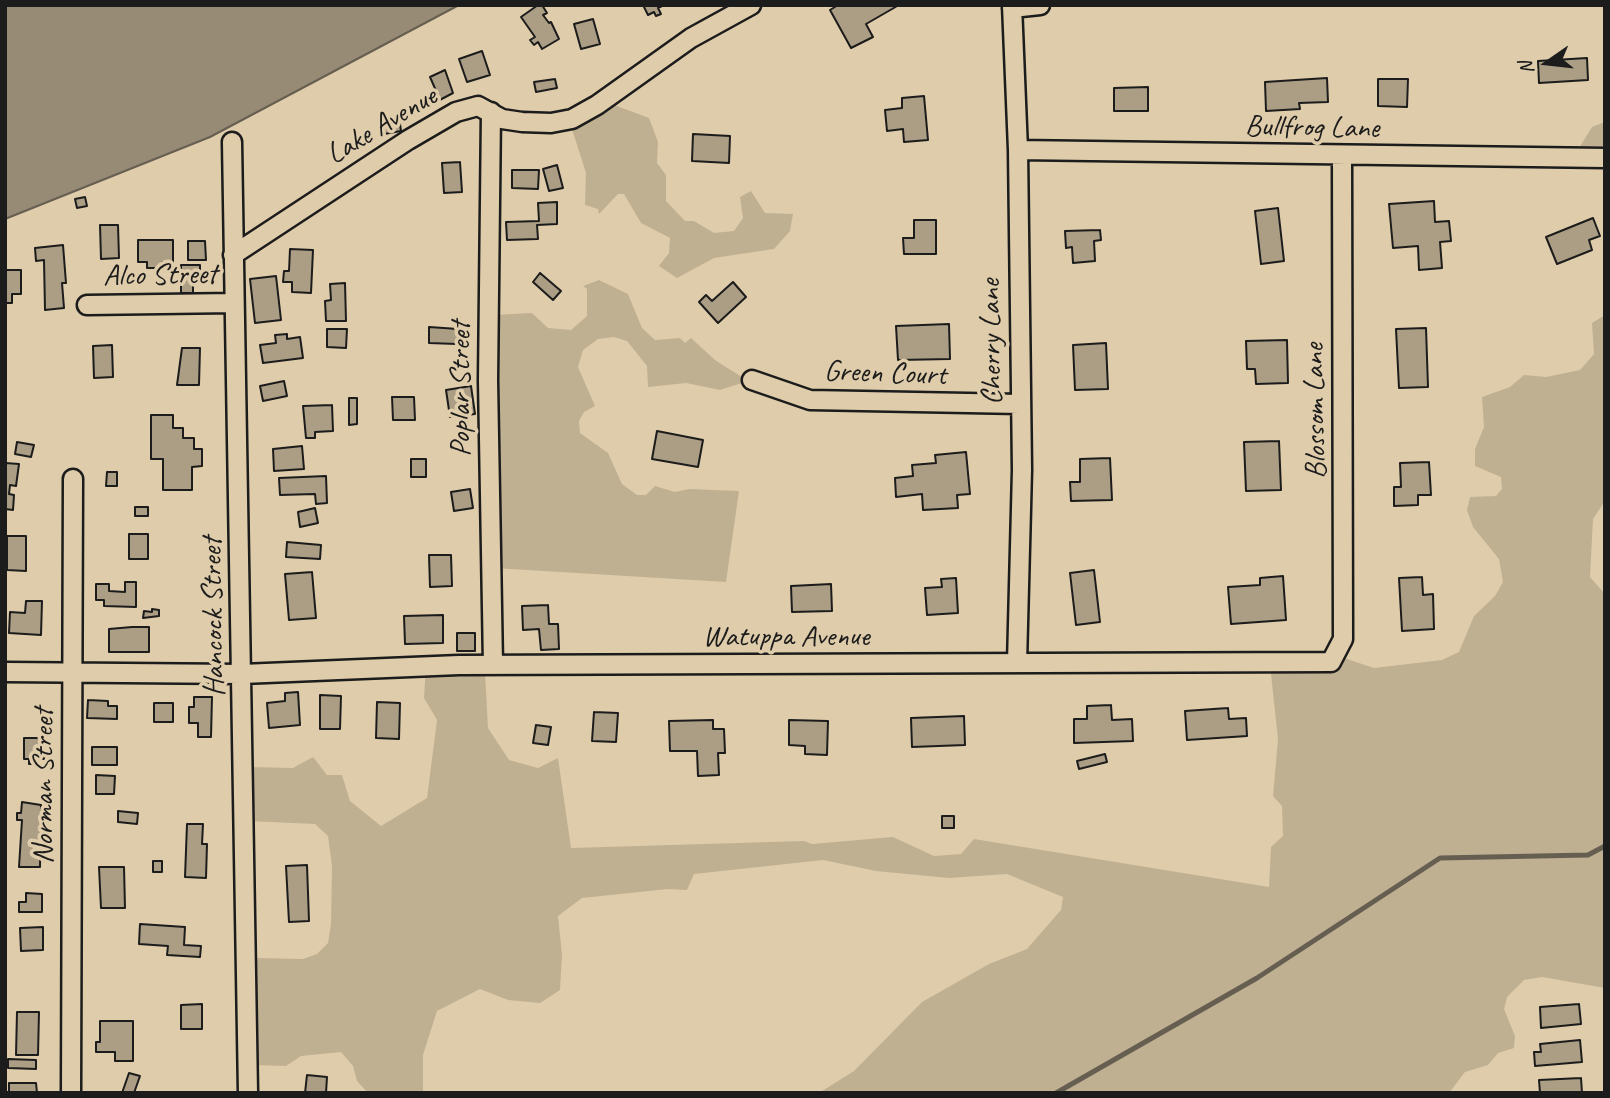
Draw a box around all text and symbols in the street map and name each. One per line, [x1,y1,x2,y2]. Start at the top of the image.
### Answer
north arrow [1512,28,1582,98]
text: N [1514,59,1540,77]
street label: Lake Avenue [320,79,444,173]
street label: Bullfrog Lane [1245,109,1379,147]
street label: Alco Street [103,257,217,295]
street label: Cherry Lane [973,279,1011,405]
street label: Poplar Street [443,321,479,457]
street label: Blossom Lane [1297,343,1335,479]
street label: Green Court [823,354,947,394]
street label: Hancock Street [195,537,233,697]
street label: Watuppa Avenue [703,619,869,655]
street label: Norman Street [26,708,62,864]

